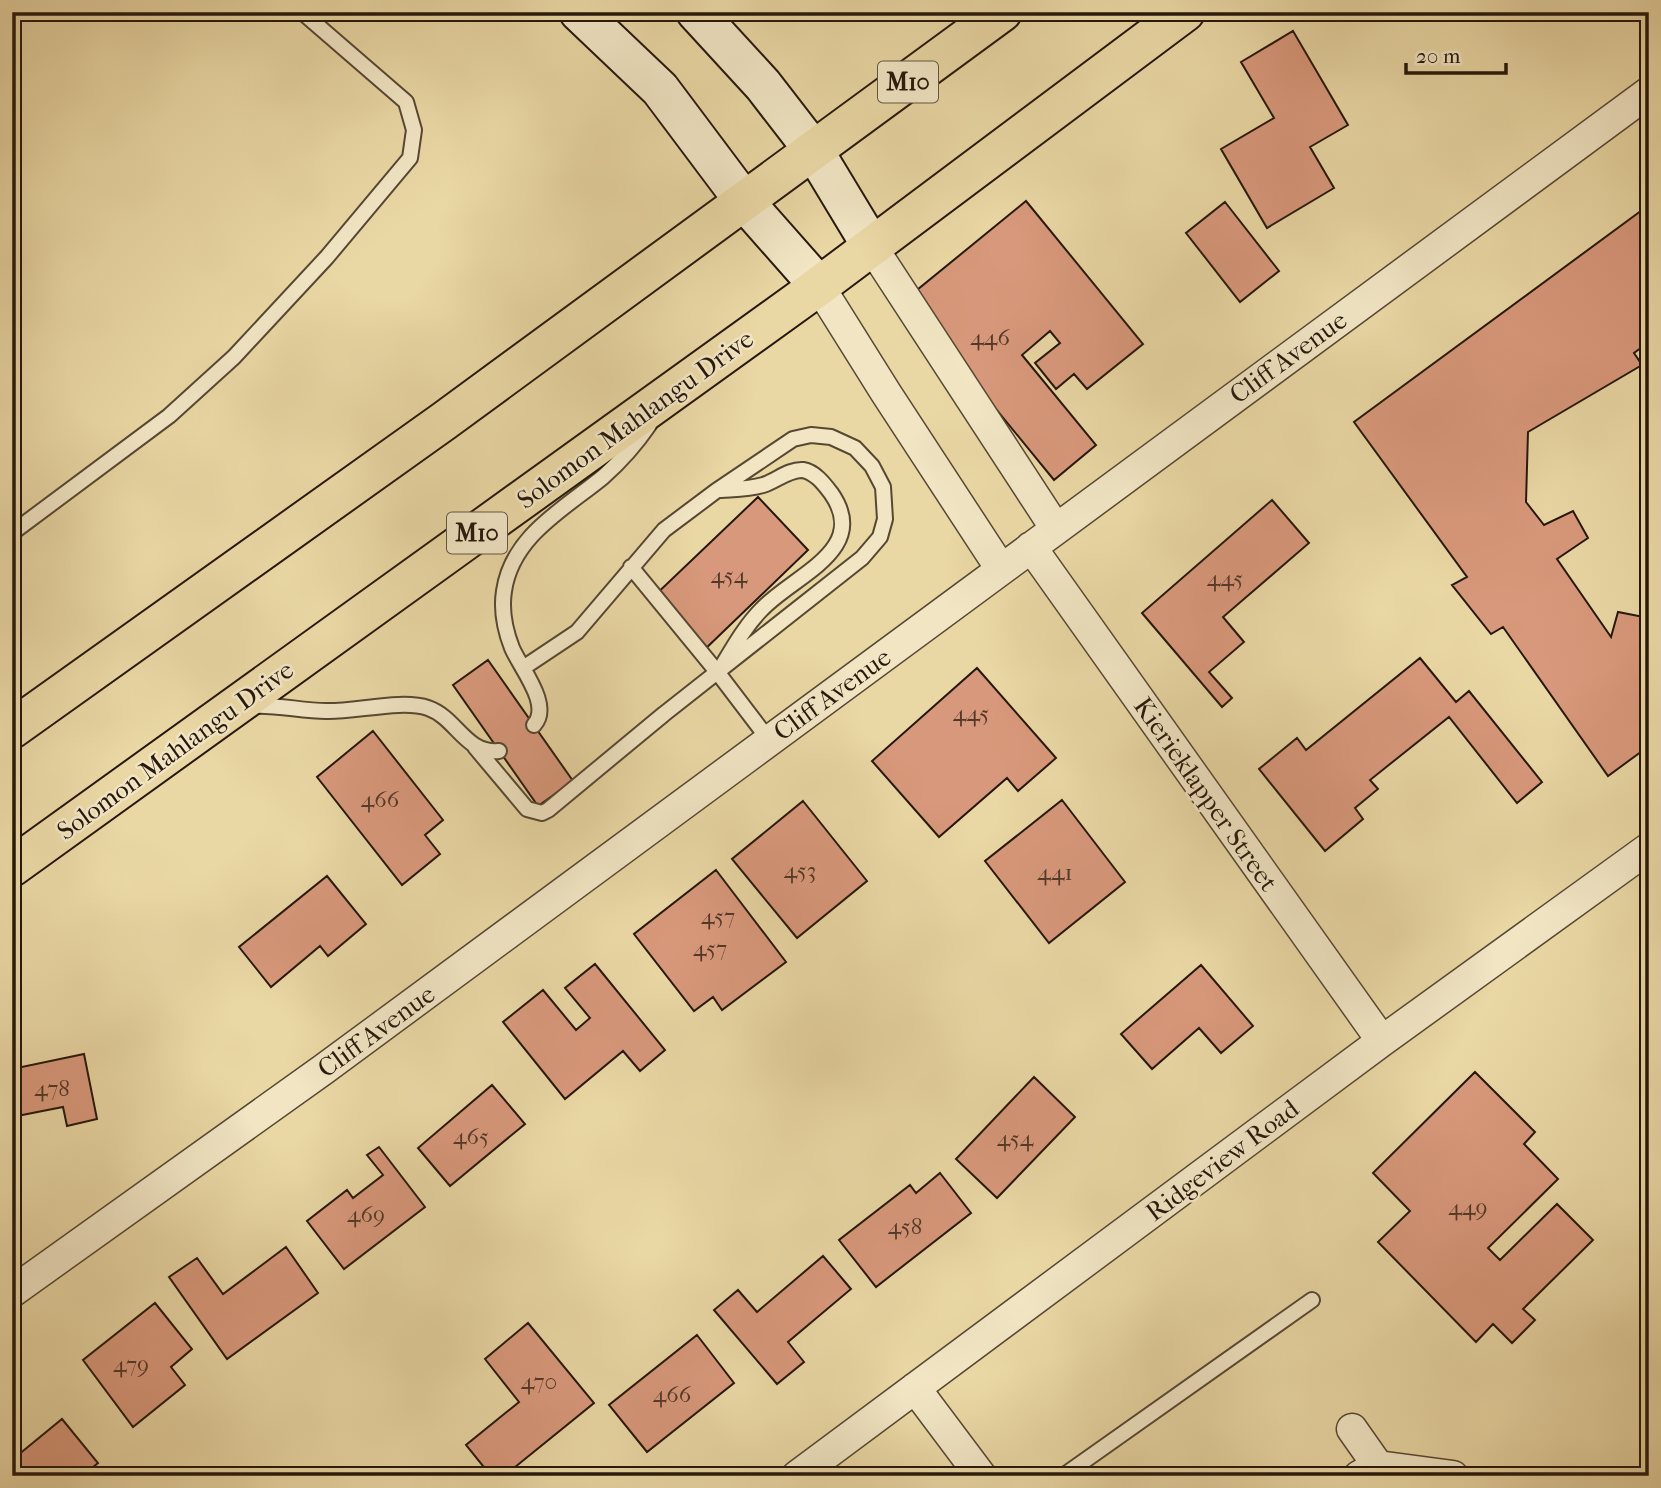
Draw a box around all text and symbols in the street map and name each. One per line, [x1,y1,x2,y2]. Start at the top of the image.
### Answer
scale bar [1406,32,1505,76]
text: 20 m [1416,44,1461,68]
road number: M10 [878,61,938,102]
street label: Cliff Avenue [1224,304,1353,410]
street label: Solomon Mahlangu Drive [511,323,760,516]
house number: 446 [970,324,1010,351]
road number: M10 [447,512,507,554]
house number: 454 [711,562,749,589]
house number: 445 [1207,565,1243,592]
street label: Cliff Avenue [768,641,897,747]
street label: Solomon Mahlangu Drive [51,654,300,847]
street label: Kierieklapper Street [1127,691,1285,898]
house number: 445 [953,700,989,727]
house number: 466 [361,786,400,813]
house number: 453 [784,857,816,884]
house number: 441 [1037,859,1073,886]
house number: 457 [701,903,735,930]
house number: 457 [693,935,727,962]
street label: Cliff Avenue [312,978,441,1084]
house number: 478 [34,1075,70,1102]
street label: Ridgeview Road [1140,1092,1305,1228]
house number: 465 [453,1123,489,1150]
house number: 454 [997,1125,1035,1152]
house number: 449 [1448,1194,1488,1221]
house number: 469 [347,1201,385,1228]
house number: 458 [888,1213,922,1240]
house number: 479 [113,1351,149,1378]
house number: 470 [521,1368,557,1395]
house number: 466 [653,1381,692,1408]

